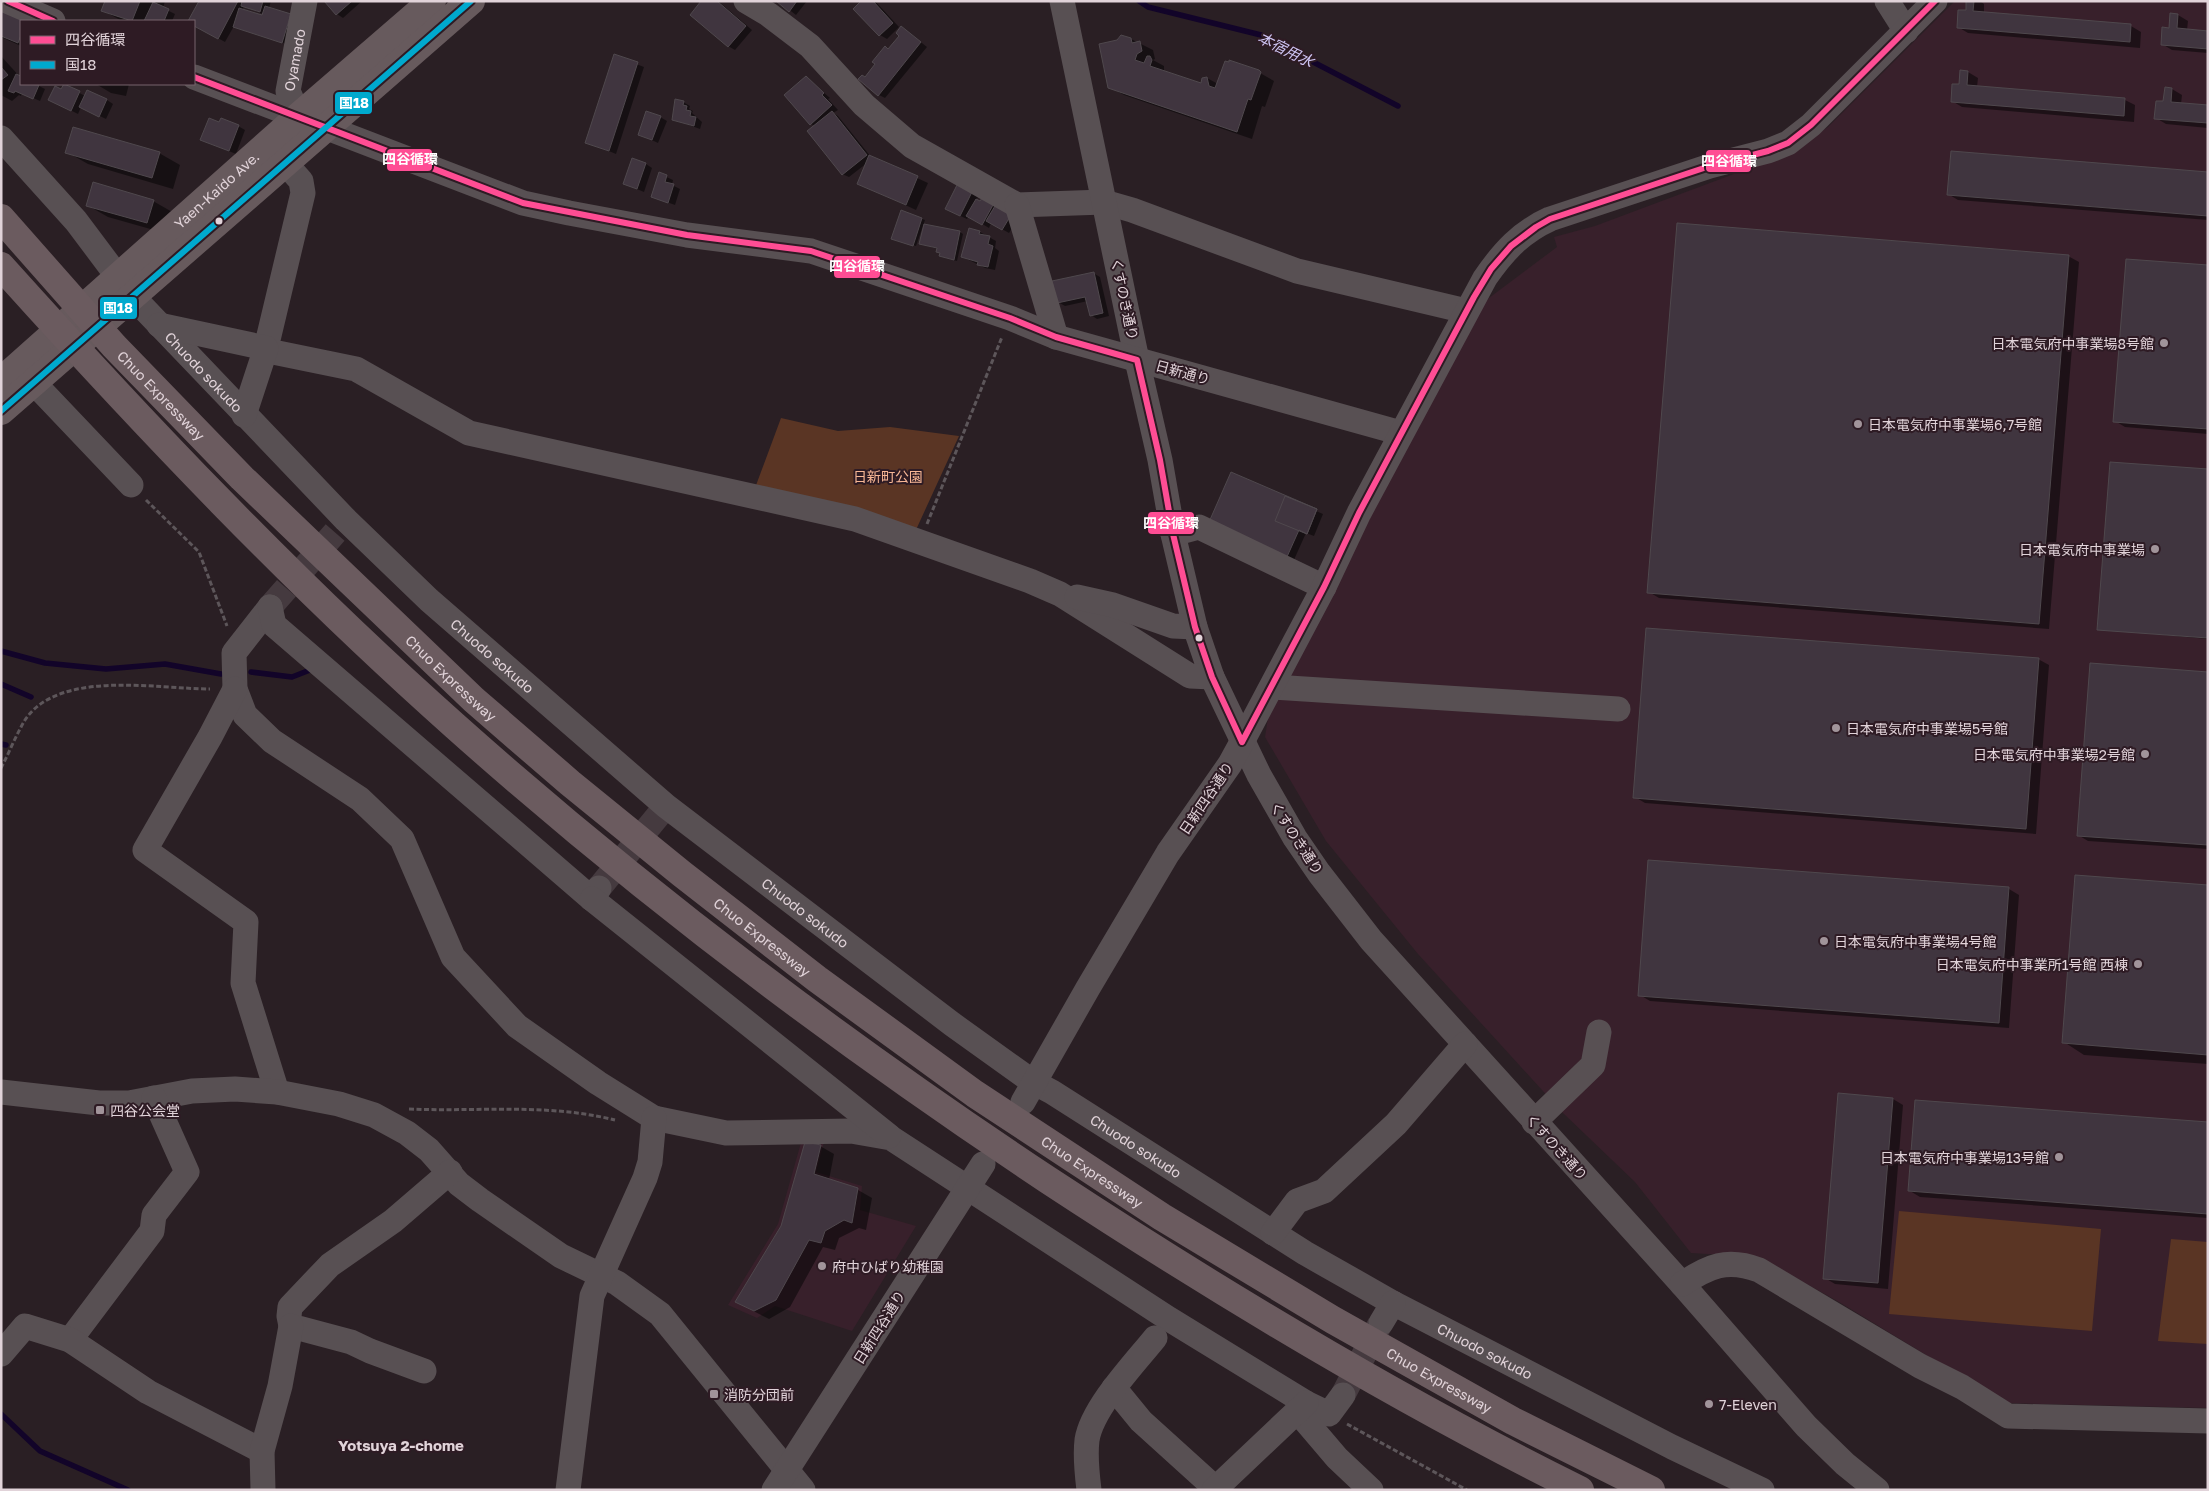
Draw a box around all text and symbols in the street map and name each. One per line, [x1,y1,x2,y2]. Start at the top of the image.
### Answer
legend [20,20,195,85]
street label: Oyamado [280,27,308,92]
water label: 本宿用水 [1255,28,1319,71]
text: 四谷循環 [65,30,125,48]
text: 国18 [65,55,96,73]
line badge: 国18 [334,91,373,115]
text: 国18 [339,94,369,111]
street label: Yaen-Kaido Ave. [170,147,262,232]
line badge: 四谷循環 [386,148,433,172]
line badge: 四谷循環 [1705,149,1752,173]
text: 四谷循環 [382,150,438,167]
text: 四谷循環 [1701,152,1757,169]
unlabelled marker [214,216,224,226]
line badge: 四谷循環 [833,255,881,279]
street label: くすのき通り [1108,256,1142,342]
text: 四谷循環 [829,257,885,274]
line badge: 国18 [99,296,138,320]
text: 国18 [103,299,133,316]
street label: Chuodo sokudo [162,328,247,415]
place label: 日本電気府中事業場8号館 [1991,335,2154,352]
marker: 日本電気府中事業場8号館 [2158,337,2170,349]
street label: Chuo Expressway [114,347,209,443]
street label: 日新通り [1154,357,1212,387]
place label: 日本電気府中事業場6,7号館 [1868,416,2042,433]
marker: 日本電気府中事業場6,7号館 [1852,418,1864,430]
park label: 日新町公園 [853,468,923,485]
line badge: 四谷循環 [1147,511,1195,535]
text: 四谷循環 [1143,514,1199,531]
place label: 日本電気府中事業場 [2019,541,2145,558]
marker: 日本電気府中事業場 [2149,543,2161,555]
street label: Chuodo sokudo [448,615,538,696]
street label: Chuo Expressway [402,631,500,724]
unlabelled marker [1194,633,1204,643]
place label: 日本電気府中事業場5号館 [1846,720,2008,737]
marker: 日本電気府中事業場5号館 [1830,722,1842,734]
place label: 日本電気府中事業場2号館 [1973,746,2135,763]
marker: 日本電気府中事業場2号館 [2139,748,2151,760]
street label: 日新四谷通り [1175,758,1237,838]
street label: くすのき通り [1267,798,1327,878]
street label: Chuodo sokudo [759,874,852,951]
street label: Chuo Expressway [711,894,815,980]
place label: 日本電気府中事業場4号館 [1834,933,1997,950]
marker: 日本電気府中事業場4号館 [1818,935,1830,947]
place label: 日本電気府中事業所1号館 西棟 [1936,956,2128,973]
marker: 日本電気府中事業所1号館 西棟 [2132,958,2144,970]
place label: 四谷公会堂 [110,1102,180,1119]
marker: 四谷公会堂 [94,1104,106,1116]
street label: Chuodo sokudo [1087,1110,1185,1181]
street label: くすのき通り [1523,1110,1591,1184]
street label: Chuo Expressway [1038,1132,1147,1211]
place label: 日本電気府中事業場13号館 [1880,1149,2049,1166]
marker: 日本電気府中事業場13号館 [2053,1151,2065,1163]
place label: 府中ひばり幼稚園 [832,1258,944,1275]
marker: 府中ひばり幼稚園 [816,1260,828,1272]
street label: 日新四谷通り [850,1287,908,1367]
street label: Chuodo sokudo [1435,1319,1536,1382]
street label: Chuo Expressway [1384,1343,1495,1416]
place label: 消防分団前 [724,1386,794,1403]
marker: 消防分団前 [708,1388,720,1400]
place label: 7-Eleven [1719,1396,1777,1413]
marker: 7-Eleven [1703,1398,1715,1410]
district label: Yotsuya 2-chome [338,1436,464,1454]

